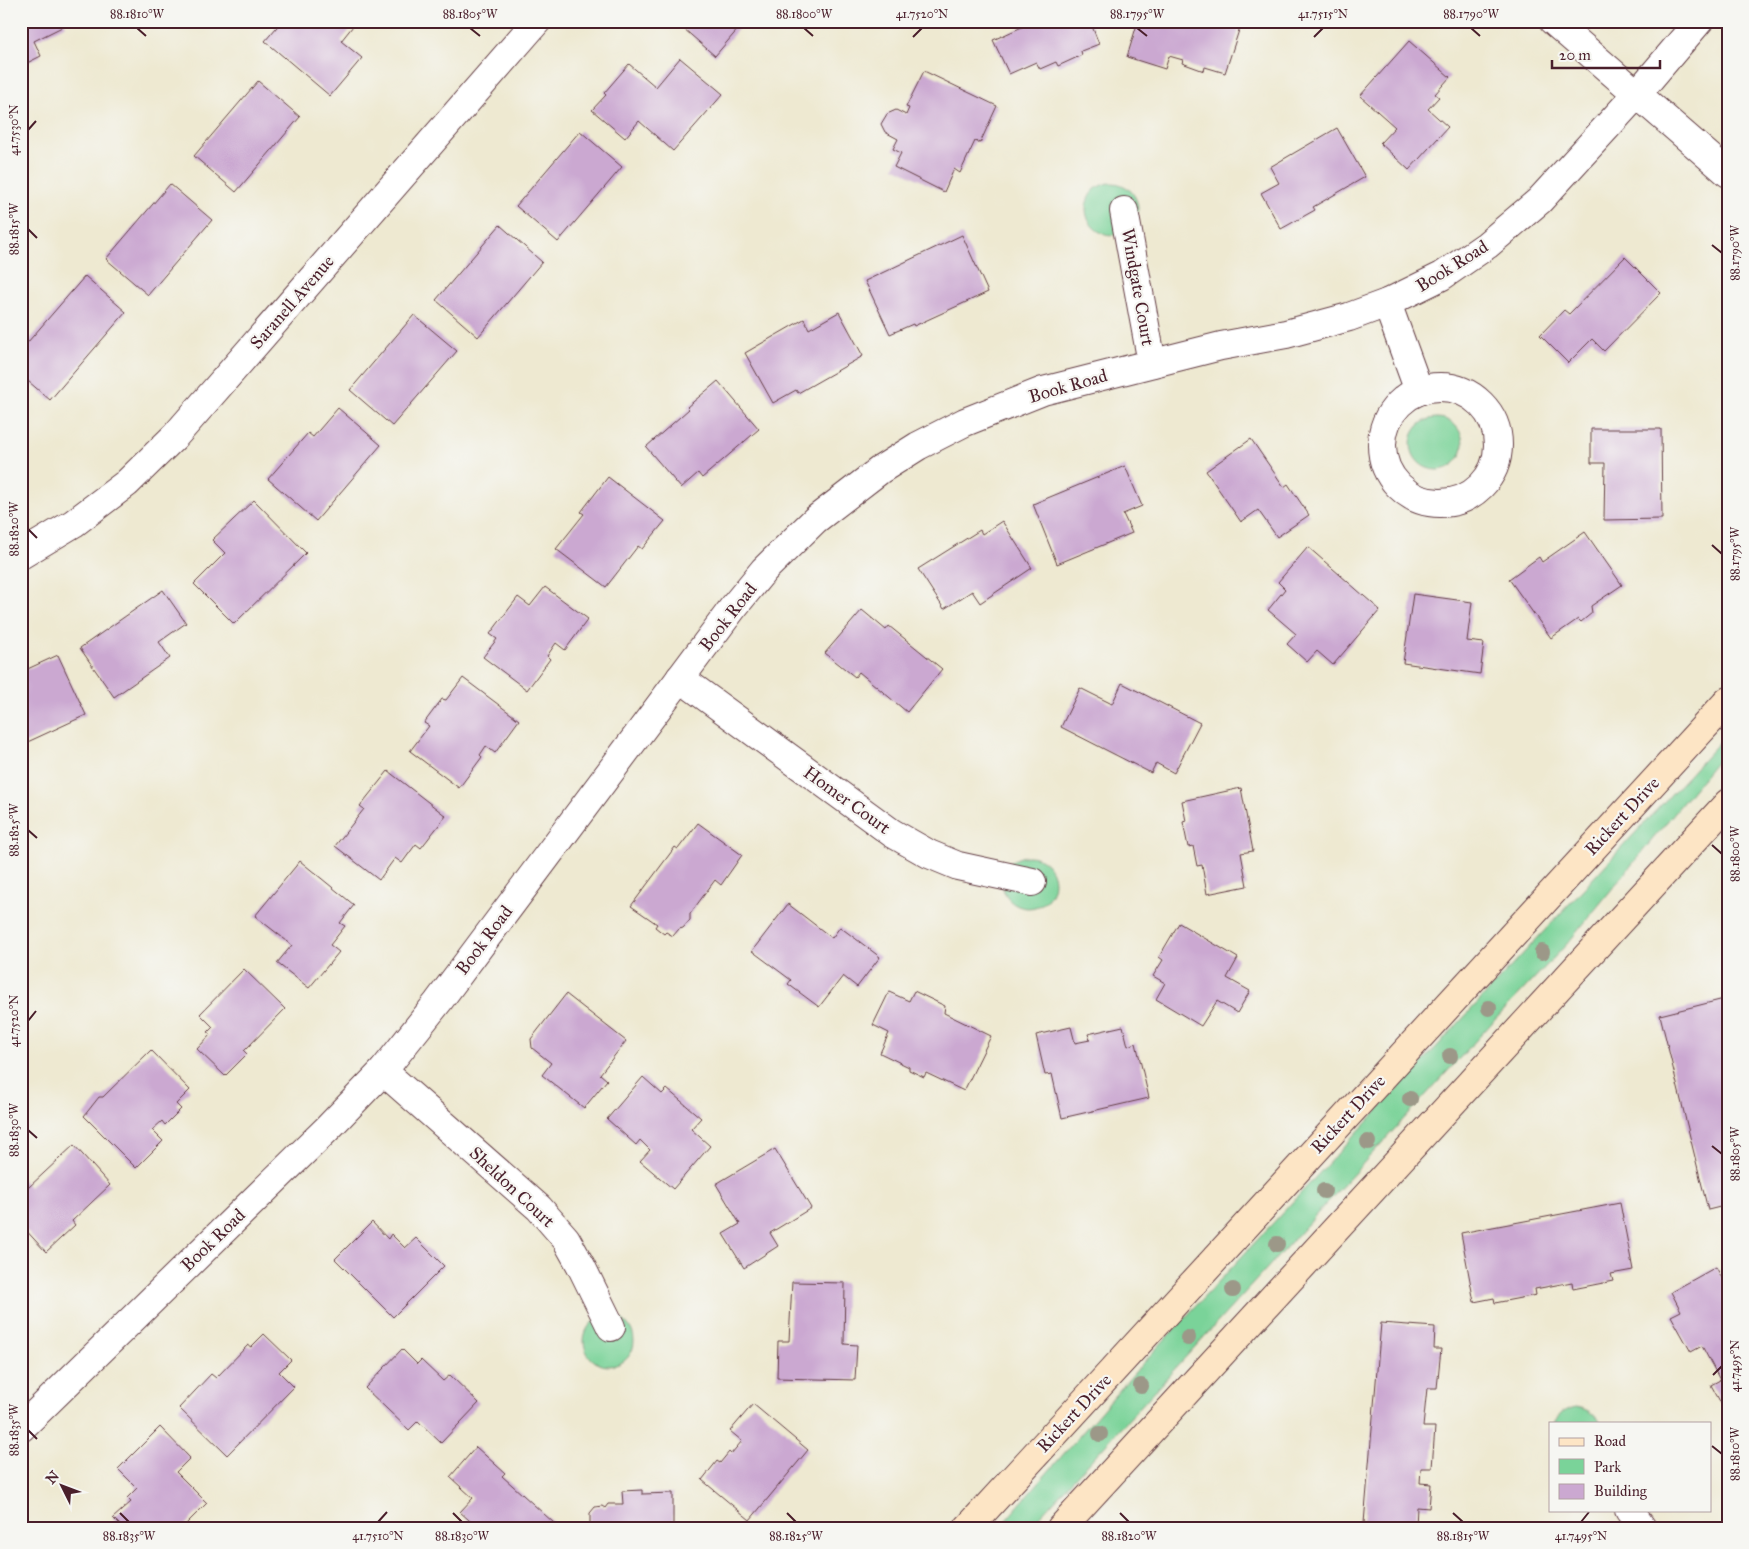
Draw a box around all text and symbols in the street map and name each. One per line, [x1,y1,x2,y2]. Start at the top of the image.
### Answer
text: 88.1810°W [110,7,164,21]
text: 88.1805°W [443,7,498,21]
text: 88.1800°W [776,7,833,21]
text: 41.7520°N [896,7,948,21]
text: 88.1795°W [1110,7,1165,21]
text: 41.7515°N [1298,7,1348,21]
text: 88.1790°W [1443,7,1499,21]
scale bar [1552,38,1659,70]
text: 20 m [1559,46,1591,64]
text: 41.7530°N [7,104,21,156]
text: 88.1815°W [7,202,21,255]
text: 88.1790°W [1728,225,1742,281]
street label: Windgate Court [1116,227,1159,348]
street label: Book Road [1412,235,1492,297]
street label: Saranell Avenue [245,251,339,353]
street label: Book Road [1026,364,1110,408]
text: 88.1820°W [7,501,21,557]
text: 88.1795°W [1728,526,1742,581]
street label: Book Road [694,578,762,656]
street label: Homer Court [799,761,895,839]
street label: Rickert Drive [1580,772,1664,860]
text: 88.1825°W [7,803,21,857]
text: 88.1800°W [1728,825,1742,882]
street label: Book Road [451,901,517,979]
text: 41.7520°N [7,995,21,1047]
street label: Rickert Drive [1306,1070,1390,1158]
text: 88.1830°W [7,1102,21,1157]
text: 88.1805°W [1728,1126,1742,1181]
street label: Sheldon Court [465,1142,560,1233]
street label: Book Road [176,1204,250,1276]
text: 41.7495°N [1728,1340,1742,1392]
street label: Rickert Drive [1032,1369,1116,1457]
text: 88.1835°W [7,1403,21,1456]
legend [1549,1422,1712,1512]
text: 88.1810°W [1728,1427,1742,1481]
text: Road [1594,1432,1626,1450]
text: Park [1594,1458,1621,1476]
north arrow [38,1462,88,1512]
text: N [42,1467,63,1488]
text: Building [1594,1482,1648,1500]
text: 88.1835°W [103,1529,156,1543]
text: 41.7510°N [352,1529,404,1543]
text: 88.1830°W [435,1529,490,1543]
text: 88.1825°W [769,1529,823,1543]
text: 88.1820°W [1101,1529,1157,1543]
text: 88.1815°W [1437,1529,1490,1543]
text: 41.7495°N [1555,1529,1607,1543]

